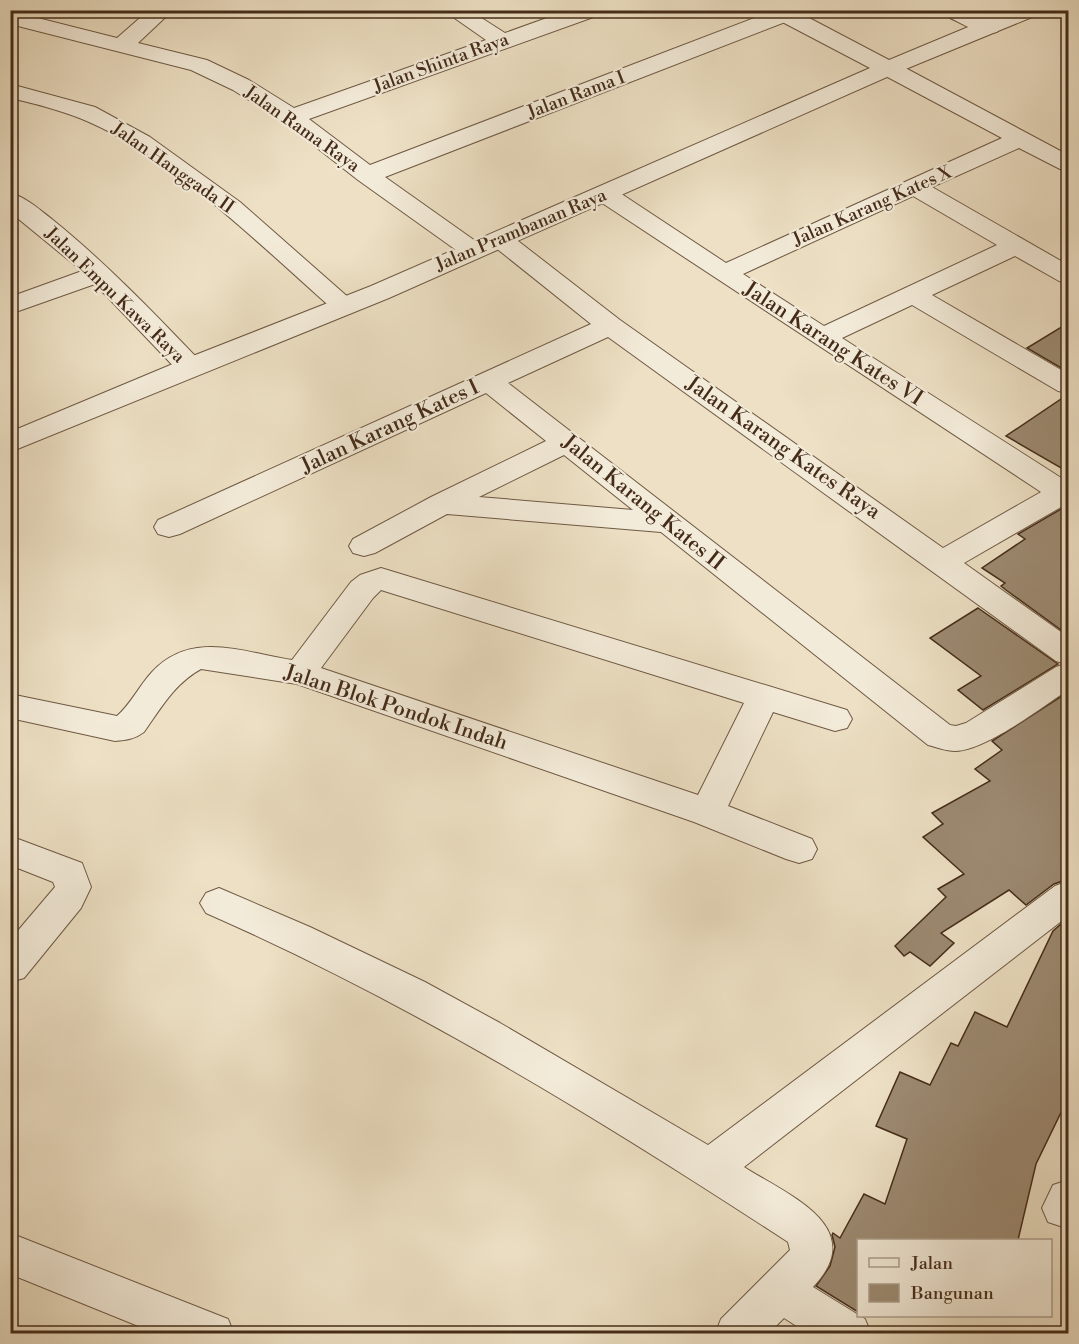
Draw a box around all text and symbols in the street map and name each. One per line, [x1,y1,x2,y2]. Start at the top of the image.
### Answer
street label: Jalan Shinta Raya [369,28,513,99]
street label: Jalan Rama I [523,66,628,125]
street label: Jalan Rama Raya [239,80,365,178]
street label: Jalan Hanggada II [106,117,239,219]
street label: Jalan Karang Kates X [788,160,956,252]
street label: Jalan Prambanan Raya [431,183,611,277]
street label: Jalan Empu Kawa Raya [39,221,191,368]
street label: Jalan Karang Kates VI [738,276,928,412]
street label: Jalan Karang Kates Raya [680,370,886,525]
street label: Jalan Karang Kates I [296,374,483,480]
street label: Jalan Karang Kates II [556,429,729,577]
street label: Jalan Blok Pondok Indah [280,659,511,757]
legend [857,1239,1052,1317]
text: Jalan [910,1252,953,1275]
text: Bangunan [910,1282,994,1305]

